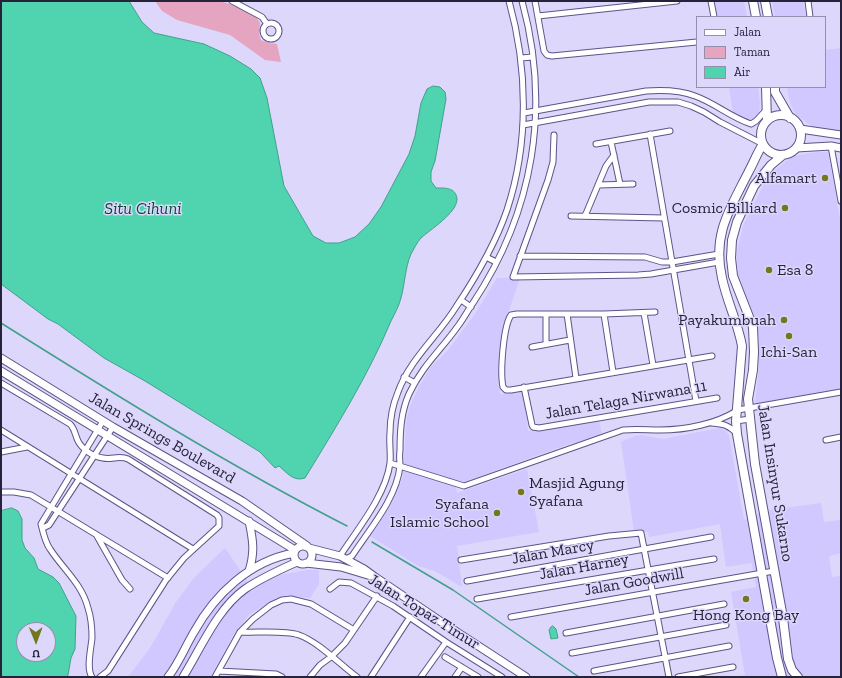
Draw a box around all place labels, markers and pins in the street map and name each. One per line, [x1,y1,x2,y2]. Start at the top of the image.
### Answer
place label: Alfamart [755,168,817,188]
marker: Alfamart [820,173,830,183]
place label: Cosmic Billiard [672,198,777,218]
marker: Cosmic Billiard [780,203,790,213]
place label: Esa 8 [777,260,813,280]
marker: Esa 8 [764,265,774,275]
place label: Payakumbuah [678,310,776,330]
marker: Payakumbuah [779,315,789,325]
marker: Ichi-San [784,331,794,341]
place label: Ichi-San [761,342,817,362]
place label: Masjid Agung Syafana [529,473,624,511]
marker: Masjid Agung Syafana [516,487,526,497]
place label: Syafana Islamic School [390,494,489,532]
marker: Syafana Islamic School [492,508,502,518]
marker: Hong Kong Bay [741,594,751,604]
place label: Hong Kong Bay [693,605,799,625]

